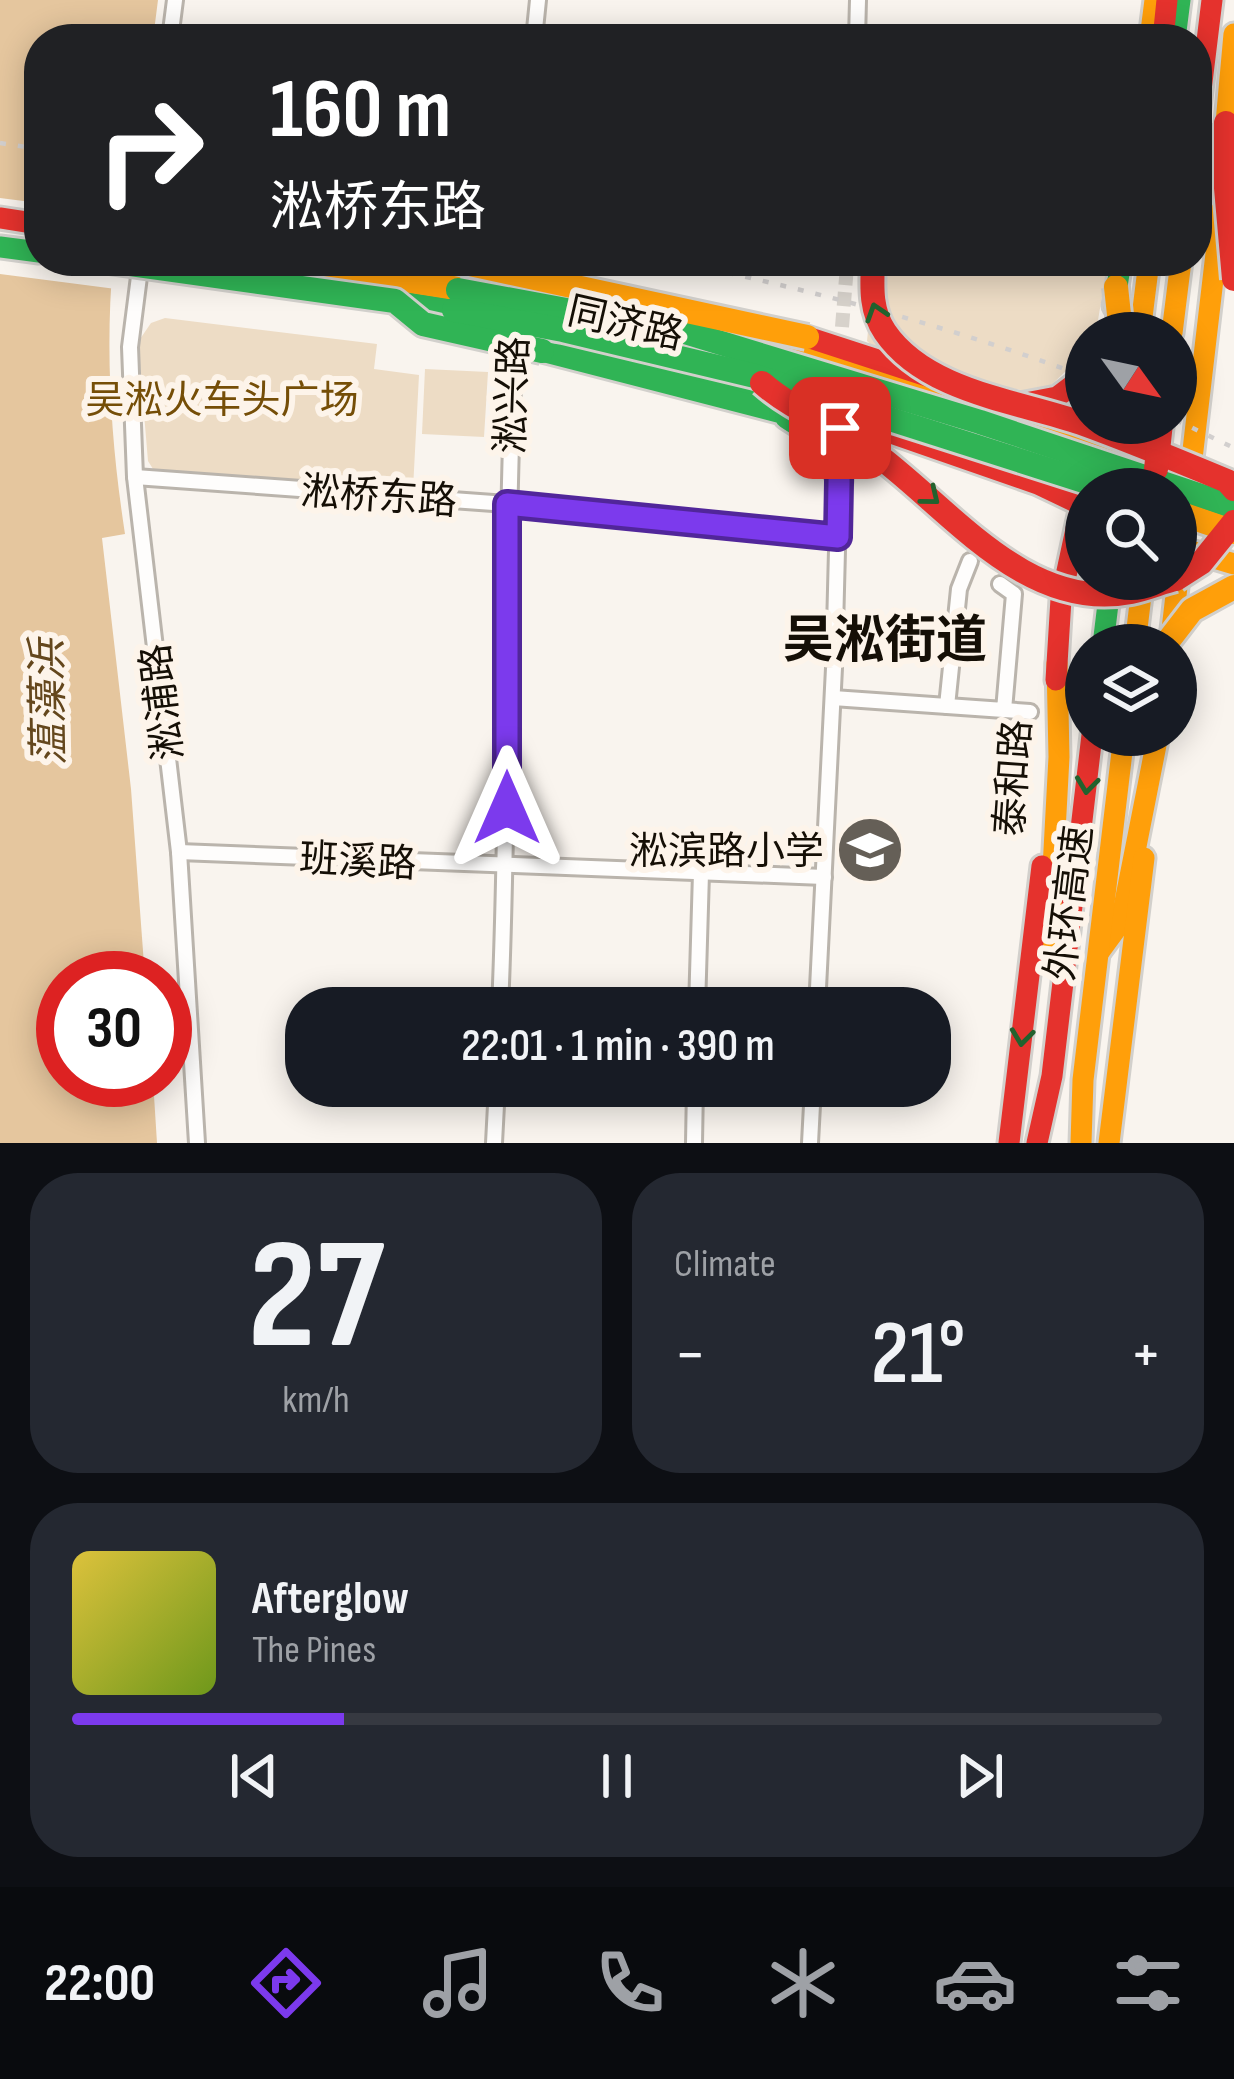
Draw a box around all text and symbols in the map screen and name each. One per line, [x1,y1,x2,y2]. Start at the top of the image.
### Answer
text: 160 m [270,60,451,161]
icon: right [72,72,228,228]
text: 淞桥东路 [270,176,486,241]
street label: 同济路 [563,288,688,360]
one-way arrow [865,302,890,323]
north arrow [1065,312,1197,444]
map controls [1065,312,1197,756]
street label: 淞兴路 [488,336,539,454]
pin [789,377,891,479]
park label: 吴淞火车头广场 [85,378,359,425]
icon: arrive [807,395,873,461]
button: search [1065,468,1197,600]
street label: 淞桥东路 [299,469,458,526]
one-way arrow [917,483,939,504]
district label: 吴淞街道 [783,611,987,672]
button: layers [1065,624,1197,756]
water label: 蕰藻浜 [23,635,76,765]
street label: 淞浦路 [133,641,194,763]
street label: 泰和路 [987,718,1042,838]
position arrow [444,745,570,871]
one-way arrow [1074,775,1100,795]
school or university icon: 淞滨路小学 [835,815,905,885]
street label: 外环高速 [1038,823,1103,984]
place label: 淞滨路小学 [629,829,824,876]
street label: 班溪路 [298,836,418,889]
speed limit sign: 30 [36,951,192,1107]
text: 22:01 · 1 min · 390 m [461,1019,775,1074]
one-way arrow [1010,1027,1036,1047]
text: 27 [248,1205,384,1392]
text: Climate [674,1241,776,1288]
text: 21° [870,1301,966,1409]
text: − [674,1316,706,1395]
text: + [1130,1316,1162,1395]
text: km/h [282,1377,350,1424]
text: Afterglow [252,1572,409,1627]
text: The Pines [252,1627,376,1674]
icon: previous [221,1743,287,1809]
icon: pause [584,1743,650,1809]
icon: next [947,1743,1013,1809]
icon: directions [244,1941,328,2025]
icon: music [416,1941,500,2025]
icon: phone [588,1941,672,2025]
icon: climate [761,1941,845,2025]
icon: car [933,1941,1017,2025]
icon: filters [1106,1941,1190,2025]
text: 22:00 [44,1951,155,2016]

